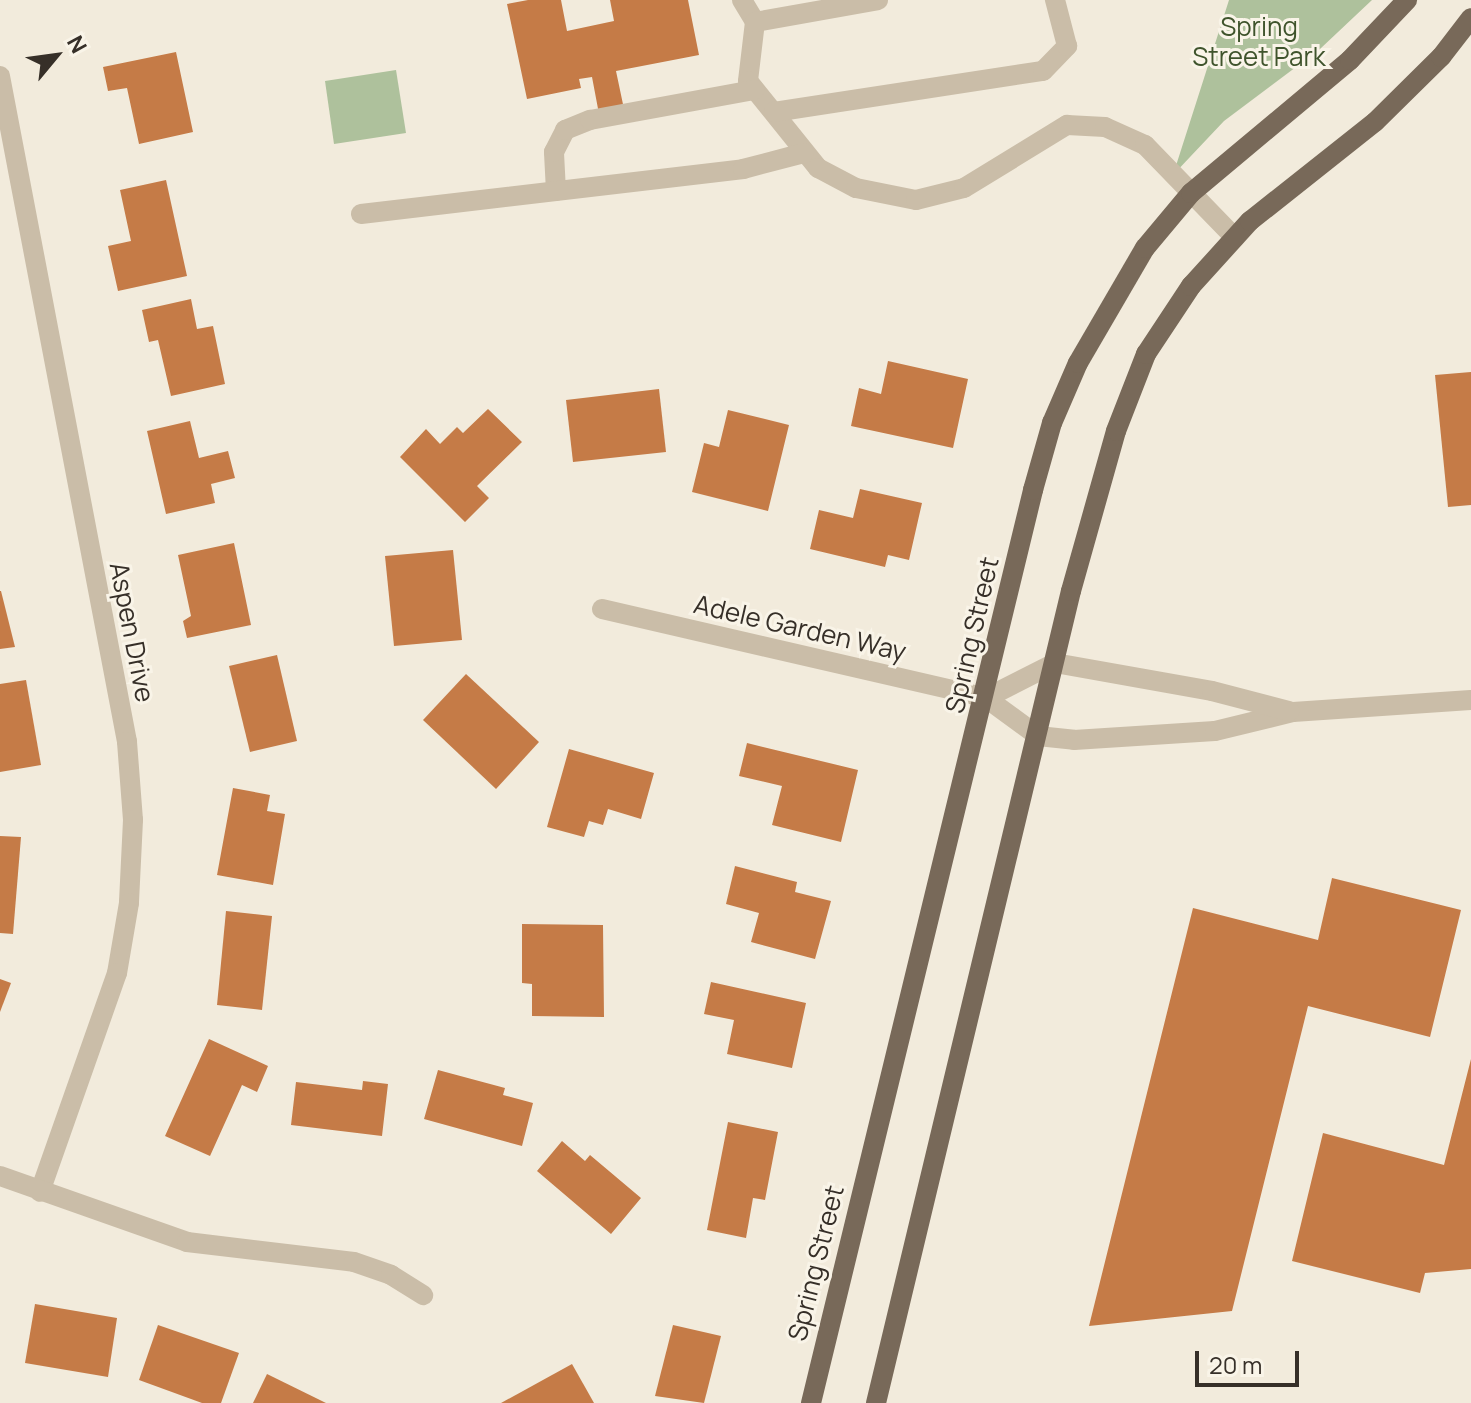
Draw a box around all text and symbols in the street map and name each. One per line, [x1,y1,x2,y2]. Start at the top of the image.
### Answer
park label: Spring Street Park [1192,11,1326,72]
north arrow [16,16,96,96]
text: N [60,30,94,59]
street label: Spring Street [939,554,1005,716]
street label: Aspen Drive [103,559,161,705]
street label: Adele Garden Way [691,588,909,668]
street label: Spring Street [782,1182,850,1344]
scale bar [1199,1335,1303,1385]
text: 20 m [1209,1348,1262,1381]

